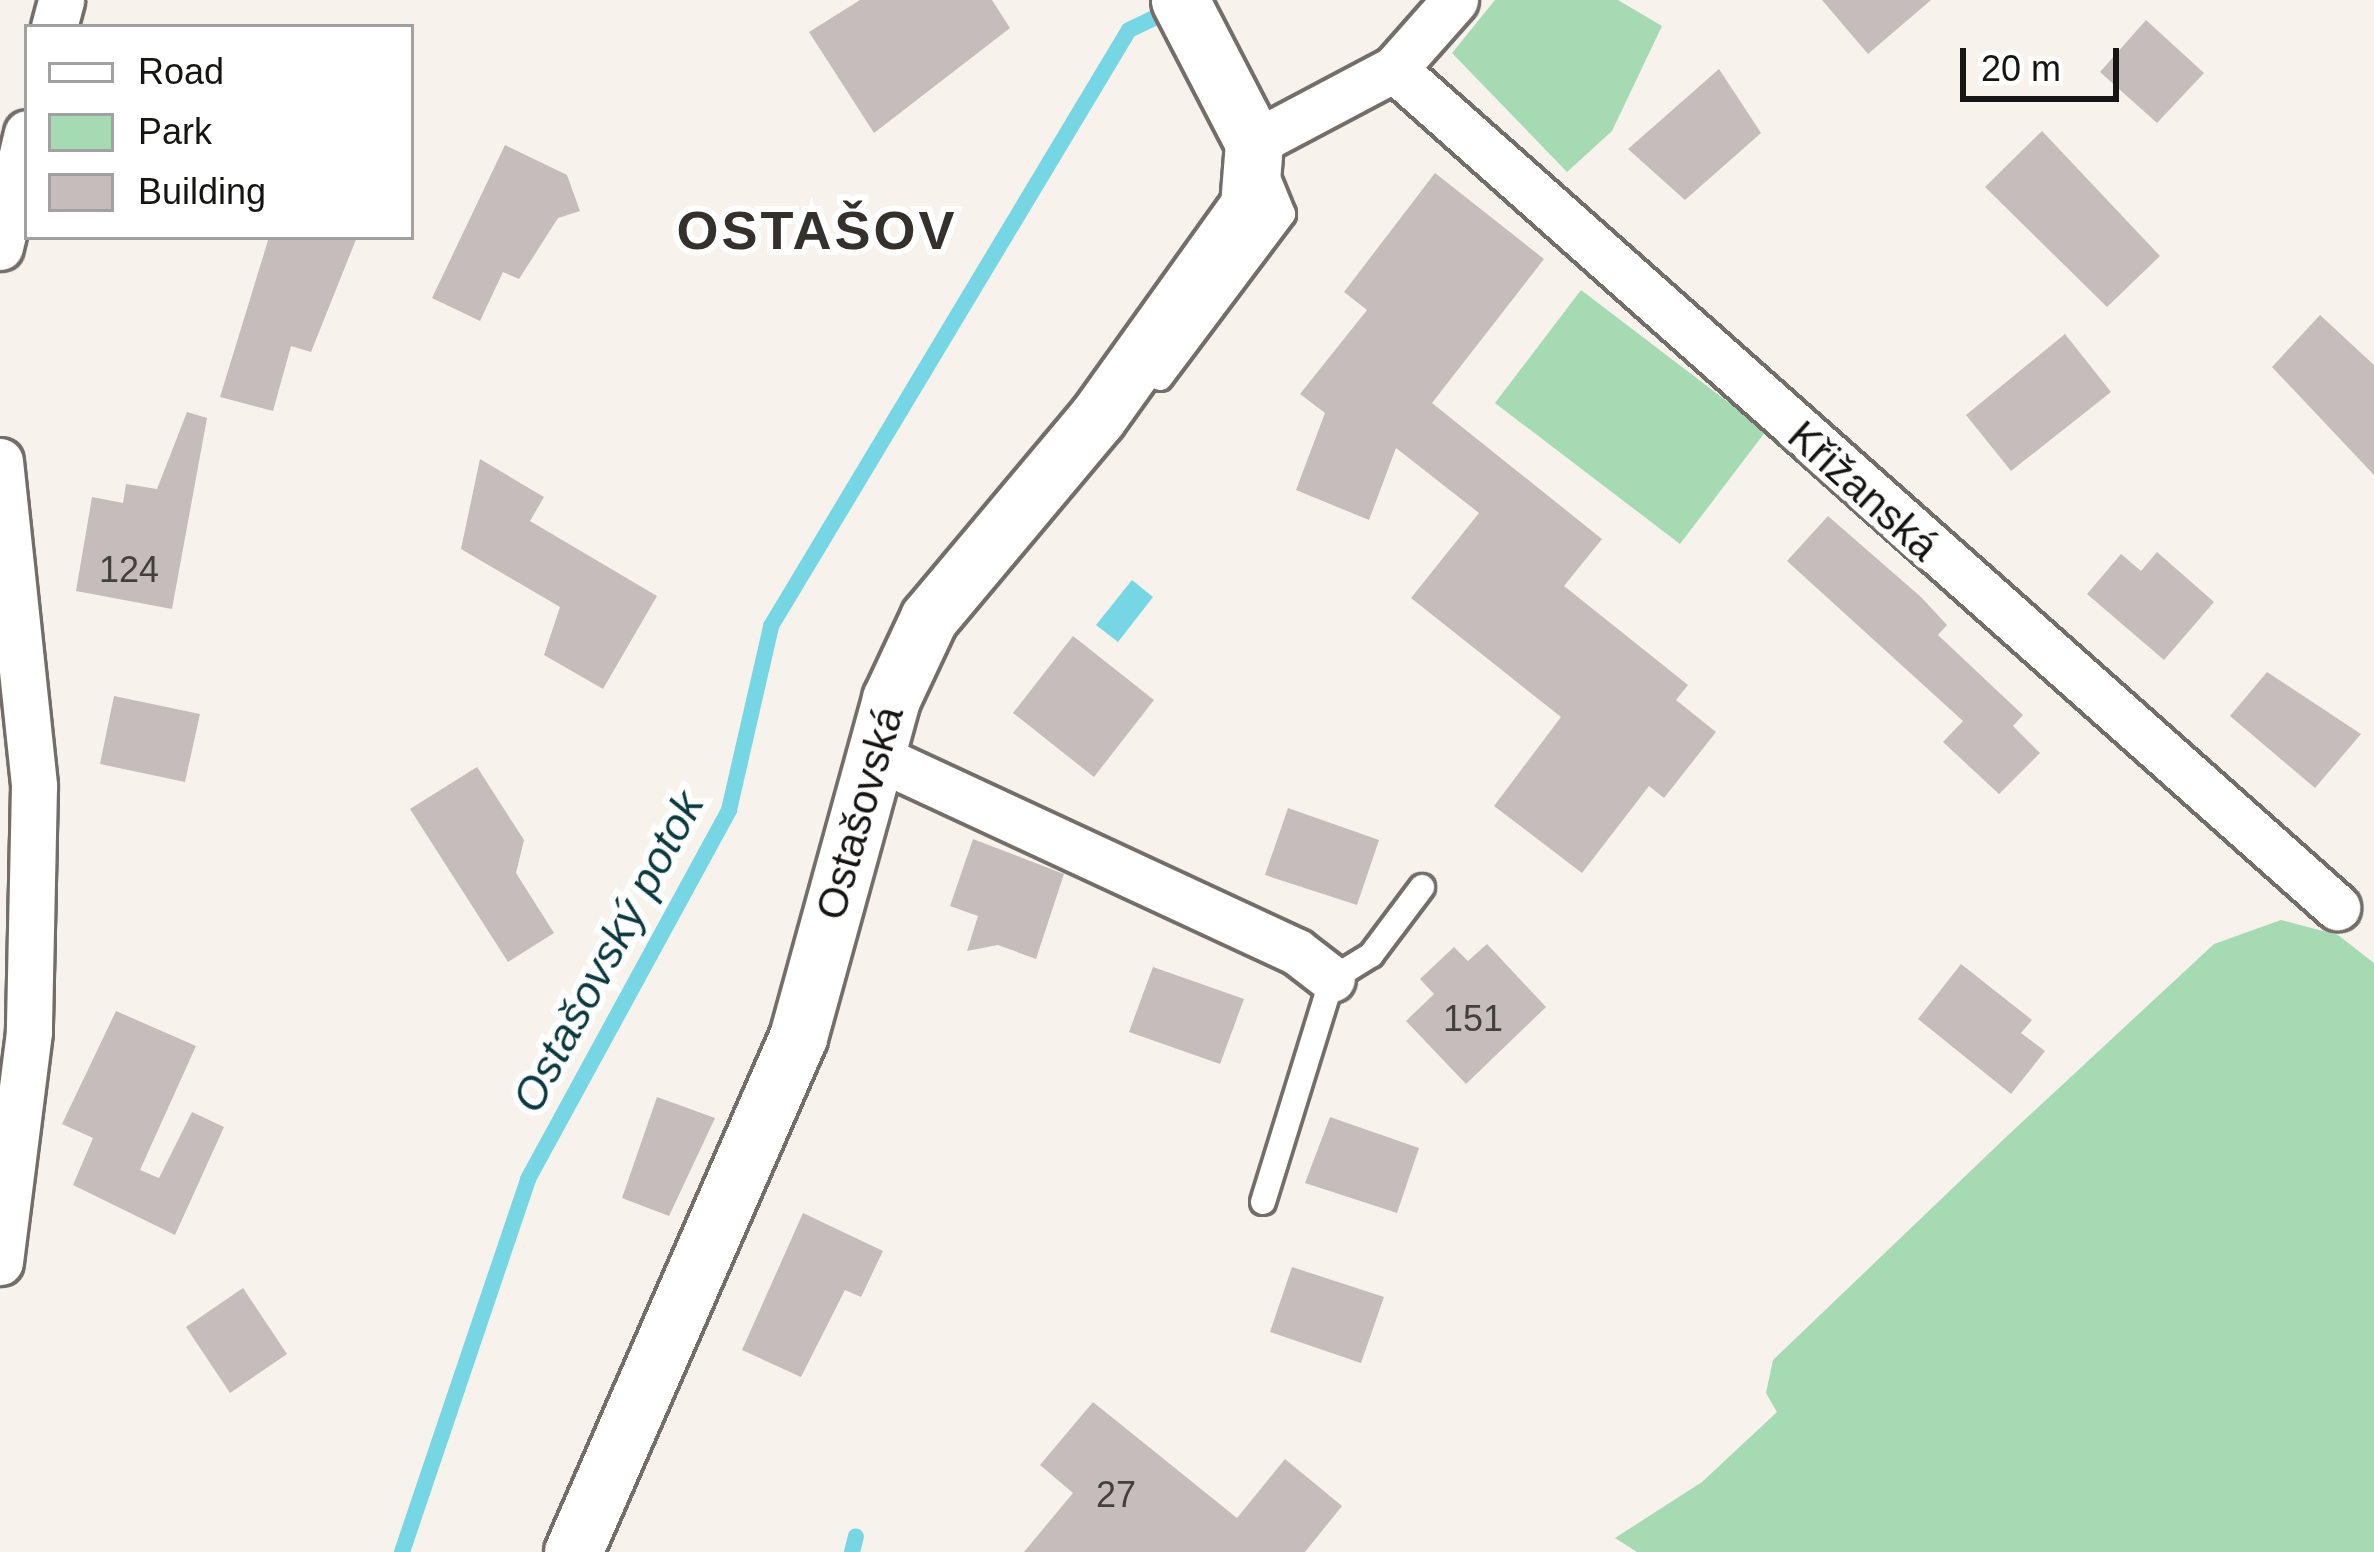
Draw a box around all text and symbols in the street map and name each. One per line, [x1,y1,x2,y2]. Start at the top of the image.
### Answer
legend [24,24,414,240]
scale bar [1966,24,2125,98]
text: 20 m [1981,48,2061,89]
text: Road [138,51,224,92]
text: Park [138,111,212,152]
text: Building [138,171,266,212]
district label: OSTAŠOV [676,198,958,262]
street label: Křižanská [1778,411,1948,571]
house number: 124 [99,548,159,592]
street label: Ostašovská [806,701,914,925]
water label: Ostašovský potok [501,783,715,1121]
house number: 151 [1443,997,1503,1041]
house number: 27 [1096,1473,1136,1517]

